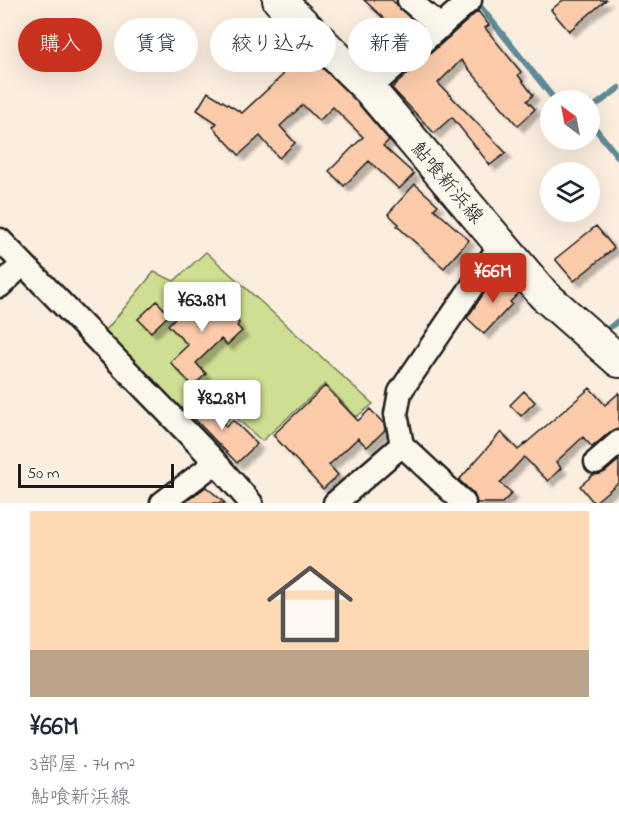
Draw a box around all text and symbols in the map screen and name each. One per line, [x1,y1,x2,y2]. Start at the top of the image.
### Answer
chip: 購入 [18,18,102,72]
chip: 賃貸 [114,18,198,72]
chip: 絞り込み [210,18,336,72]
chip: 新着 [348,18,432,72]
north arrow [540,90,600,150]
map controls [540,90,600,222]
street label: 鮎喰新浜線 [403,136,489,231]
button: layers [540,162,600,222]
pin: ¥66M [457,253,529,304]
text: ¥66M [474,258,512,287]
pin: ¥63.8M [153,282,251,333]
text: ¥63.8M [178,287,226,316]
pin: ¥82.8M [173,380,271,431]
text: ¥82.8M [198,385,246,414]
scale bar [18,461,174,489]
text: 50 m [27,462,59,486]
icon: home [256,550,364,658]
text: ¥66M [30,709,79,747]
text: 3部屋 · 74 m² [30,751,135,780]
text: 鮎喰新浜線 [30,784,130,813]

